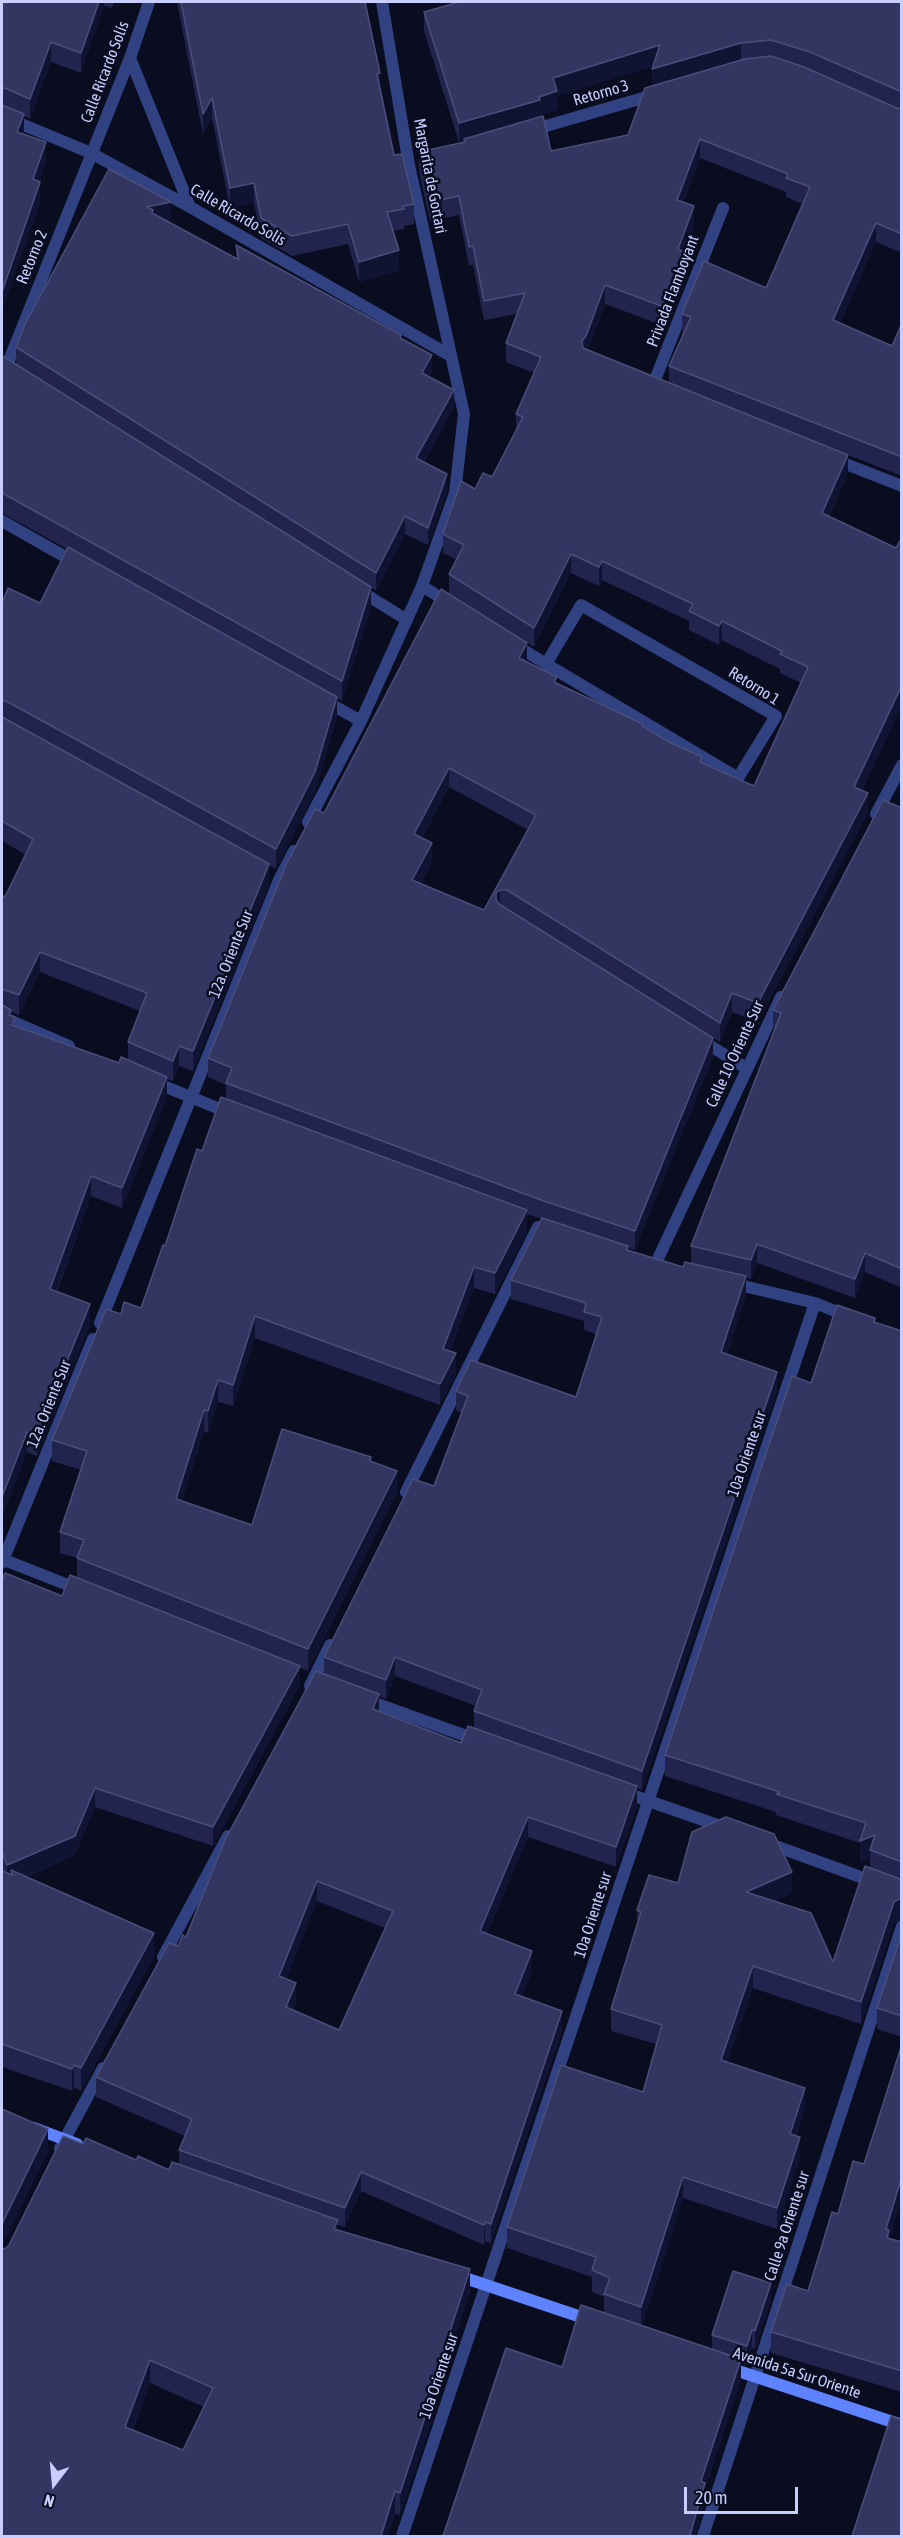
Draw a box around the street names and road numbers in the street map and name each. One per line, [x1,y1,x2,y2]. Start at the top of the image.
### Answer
street label: Calle Ricardo Solís [77,18,133,126]
street label: Retorno 3 [571,76,631,110]
street label: Margarita de Gortari [409,117,451,235]
street label: Calle Ricardo Solis [187,180,289,250]
street label: Retorno 2 [12,227,52,287]
street label: Privada Flamboyant [643,232,703,350]
street label: Retorno 1 [725,663,783,709]
street label: 12a. Oriente Sur [205,907,257,1001]
street label: Calle 10 Oriente Sur [702,998,768,1110]
street label: 12a. Oriente Sur [23,1357,75,1451]
street label: 10a Oriente sur [723,1409,771,1499]
street label: 10a Oriente sur [570,1870,616,1960]
street label: Calle 9a Oriente sur [760,2169,814,2283]
street label: 10a Oriente sur [415,2331,463,2421]
street label: Avenida 5a Sur Oriente [731,2343,863,2403]

